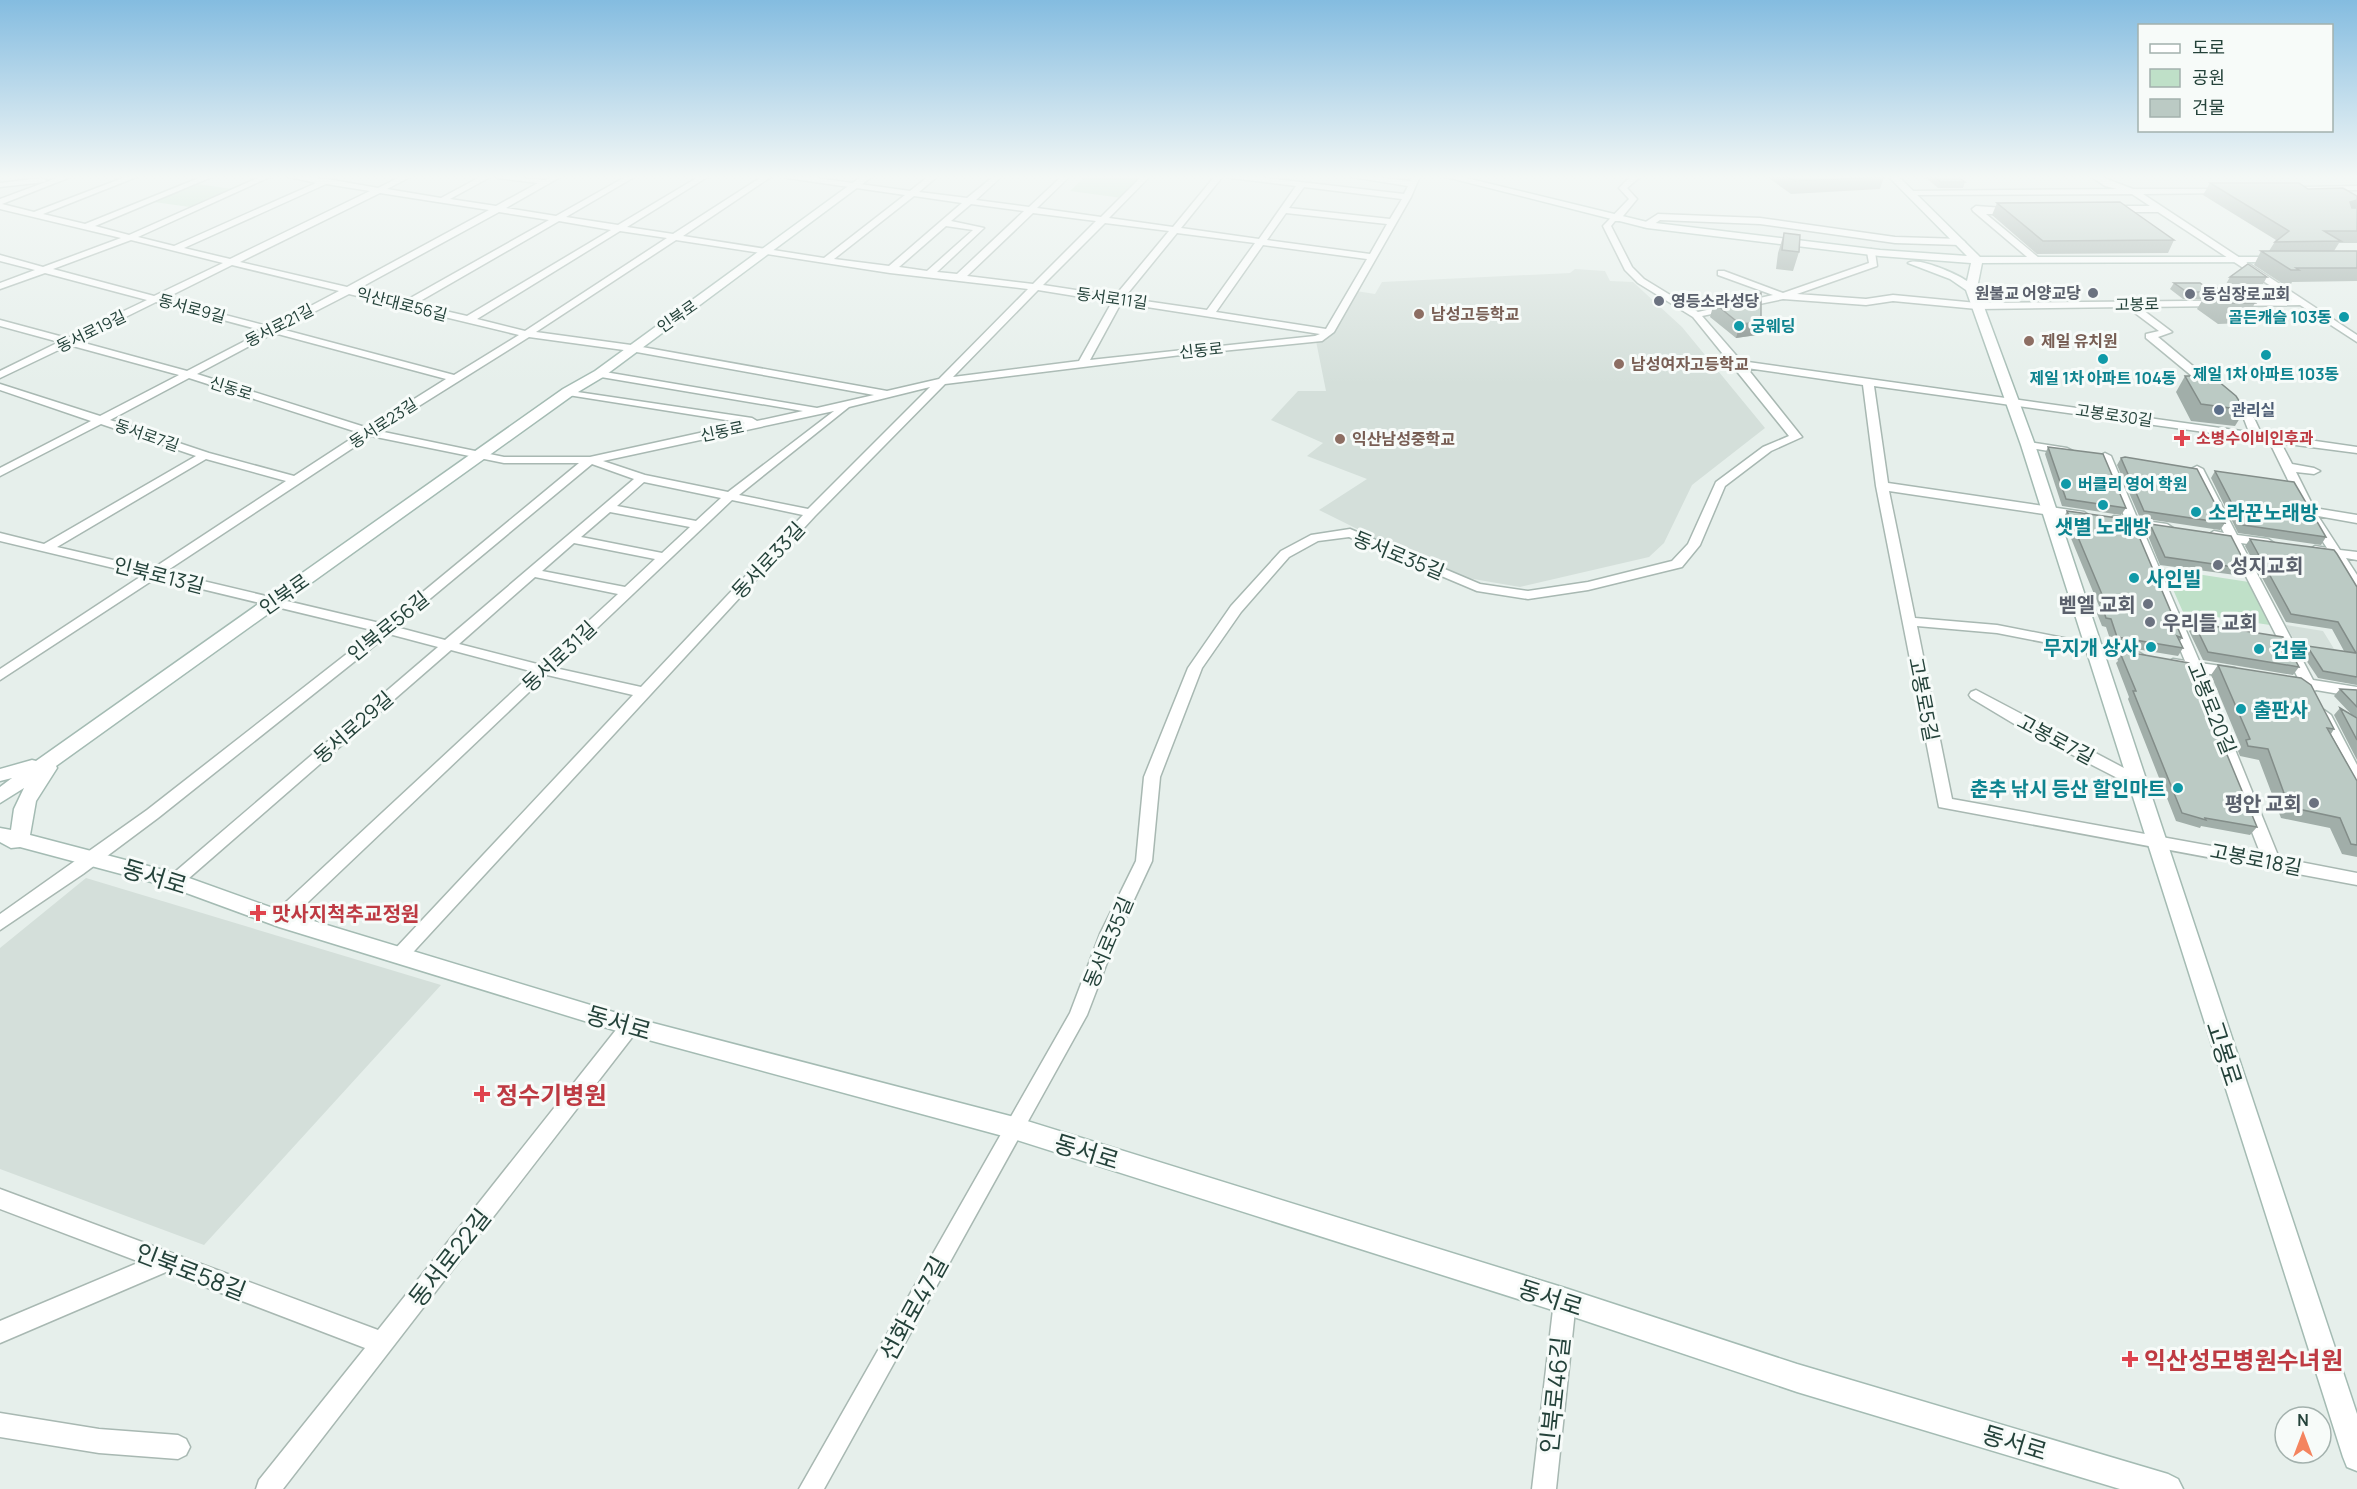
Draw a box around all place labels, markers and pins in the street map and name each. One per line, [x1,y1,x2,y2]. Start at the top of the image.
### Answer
place label: 원불교 어양교당 [1975,282,2081,304]
place label: 동심장로교회 [2202,283,2290,305]
marker: 원불교 어양교당 [2086,286,2100,300]
marker: 동심장로교회 [2183,287,2197,301]
place label: 영등소라성당 [1671,290,1760,312]
marker: 영등소라성당 [1652,294,1666,308]
place label: 남성고등학교 [1431,303,1520,325]
place label: 골든캐슬 103동 [2228,306,2332,328]
marker: 남성고등학교 [1412,307,1426,321]
marker: 골든캐슬 103동 [2337,310,2351,324]
place label: 궁웨딩 [1751,315,1795,337]
marker: 궁웨딩 [1732,319,1746,333]
place label: 제일 유치원 [2041,330,2118,352]
marker: 제일 유치원 [2022,334,2036,348]
marker: 제일 1차 아파트 103동 [2259,348,2273,362]
marker: 제일 1차 아파트 104동 [2096,352,2110,366]
place label: 남성여자고등학교 [1631,353,1749,375]
marker: 남성여자고등학교 [1612,357,1626,371]
place label: 제일 1차 아파트 103동 [2193,363,2339,385]
place label: 제일 1차 아파트 104동 [2030,367,2176,389]
place label: 관리실 [2231,399,2275,421]
marker: 관리실 [2212,403,2226,417]
place label: 소병수이비인후과 [2196,427,2314,449]
place label: 익산남성중학교 [1352,428,1455,450]
marker: 소병수이비인후과 [2173,429,2191,447]
marker: 익산남성중학교 [1333,432,1347,446]
place label: 버클리 영어 학원 [2078,473,2187,495]
marker: 버클리 영어 학원 [2059,477,2073,491]
marker: 샛별 노래방 [2096,498,2110,512]
place label: 소라꾼노래방 [2208,499,2318,526]
marker: 소라꾼노래방 [2189,505,2203,519]
place label: 샛별 노래방 [2055,513,2151,540]
place label: 성지교회 [2230,552,2304,579]
marker: 성지교회 [2211,558,2225,572]
place label: 사인빌 [2146,565,2201,592]
marker: 사인빌 [2127,571,2141,585]
place label: 벧엘 교회 [2058,591,2136,618]
marker: 벧엘 교회 [2141,597,2155,611]
place label: 우리들 교회 [2162,609,2258,636]
marker: 우리들 교회 [2143,615,2157,629]
place label: 무지개 상사 [2043,634,2139,661]
place label: 건물 [2271,636,2308,663]
marker: 무지개 상사 [2144,640,2158,654]
marker: 건물 [2252,642,2266,656]
place label: 출판사 [2253,696,2308,723]
marker: 출판사 [2234,702,2248,716]
place label: 춘추 낚시 등산 할인마트 [1970,775,2166,802]
marker: 춘추 낚시 등산 할인마트 [2171,781,2185,795]
place label: 평안 교회 [2224,790,2302,817]
marker: 평안 교회 [2307,796,2321,810]
place label: 맛사지척추교정원 [272,900,419,927]
marker: 맛사지척추교정원 [249,904,267,922]
place label: 정수기병원 [496,1078,606,1111]
marker: 정수기병원 [473,1085,491,1103]
place label: 익산성모병원수녀원 [2144,1343,2343,1376]
marker: 익산성모병원수녀원 [2121,1350,2139,1368]

